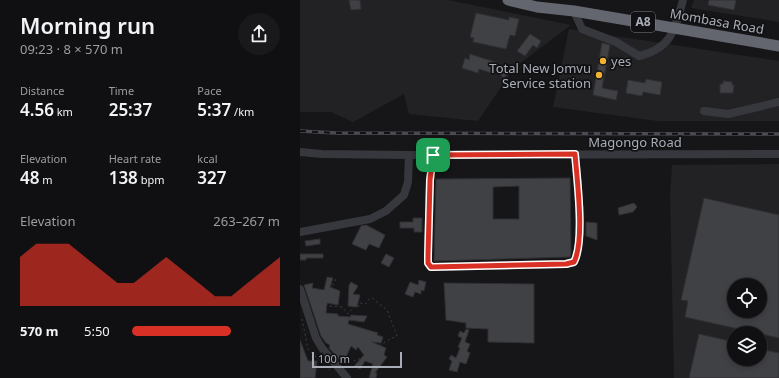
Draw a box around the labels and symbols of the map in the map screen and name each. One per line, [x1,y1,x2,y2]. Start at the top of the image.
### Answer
street label: Mombasa Road [669,4,765,38]
road number: A8 [631,12,655,32]
place label: yes [611,52,631,70]
marker: yes [598,56,608,66]
place label: Total New Jomvu Service station [489,59,591,92]
marker: Total New Jomvu Service station [594,70,604,80]
street label: Magongo Road [588,133,682,151]
pin [416,138,450,172]
scale bar [312,350,402,369]

